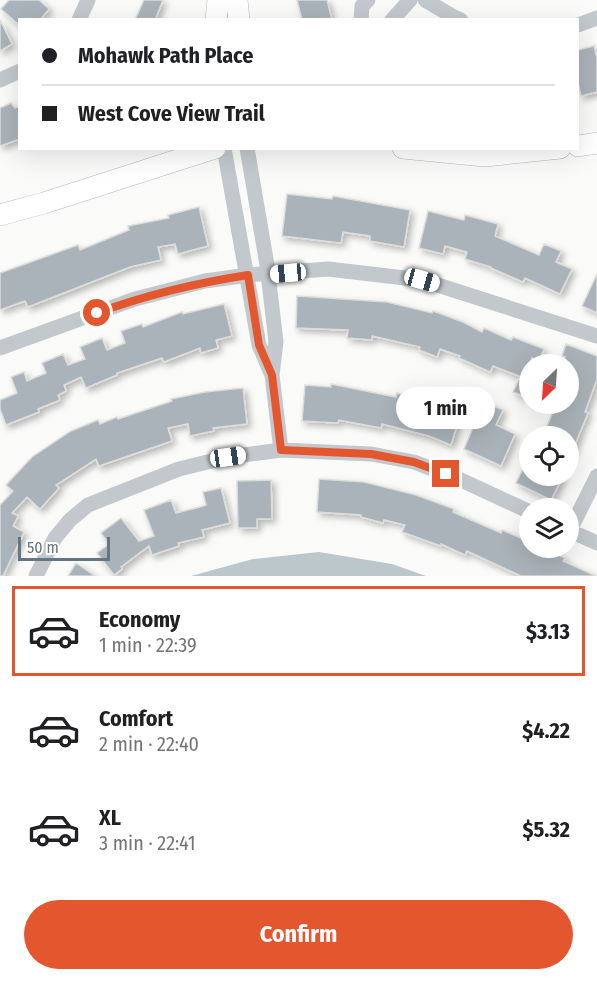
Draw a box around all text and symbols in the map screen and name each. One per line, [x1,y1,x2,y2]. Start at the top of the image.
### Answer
text: Mohawk Path Place [78,42,253,69]
text: West Cove View Trail [78,100,265,127]
car [269,262,307,284]
car [402,266,442,294]
route start [83,299,110,326]
north arrow [519,354,579,414]
map controls [519,354,579,558]
callout: 1 min [396,387,496,429]
text: 1 min [424,396,467,420]
button: locate [519,426,579,486]
car [209,446,247,468]
route end [432,460,459,487]
button: layers [519,498,579,558]
scale bar [18,534,110,562]
text: 50 m [27,538,59,557]
icon: car [27,604,81,658]
text: Economy [99,606,180,633]
text: $3.13 [526,618,570,645]
text: 1 min · 22:39 [99,633,197,657]
icon: car [27,703,81,757]
text: Comfort [99,705,173,732]
text: $4.22 [522,717,570,744]
text: 2 min · 22:40 [99,732,199,756]
icon: car [27,802,81,856]
text: XL [99,804,121,831]
text: $5.32 [522,816,570,843]
text: 3 min · 22:41 [99,831,196,855]
button: Confirm [24,900,573,969]

